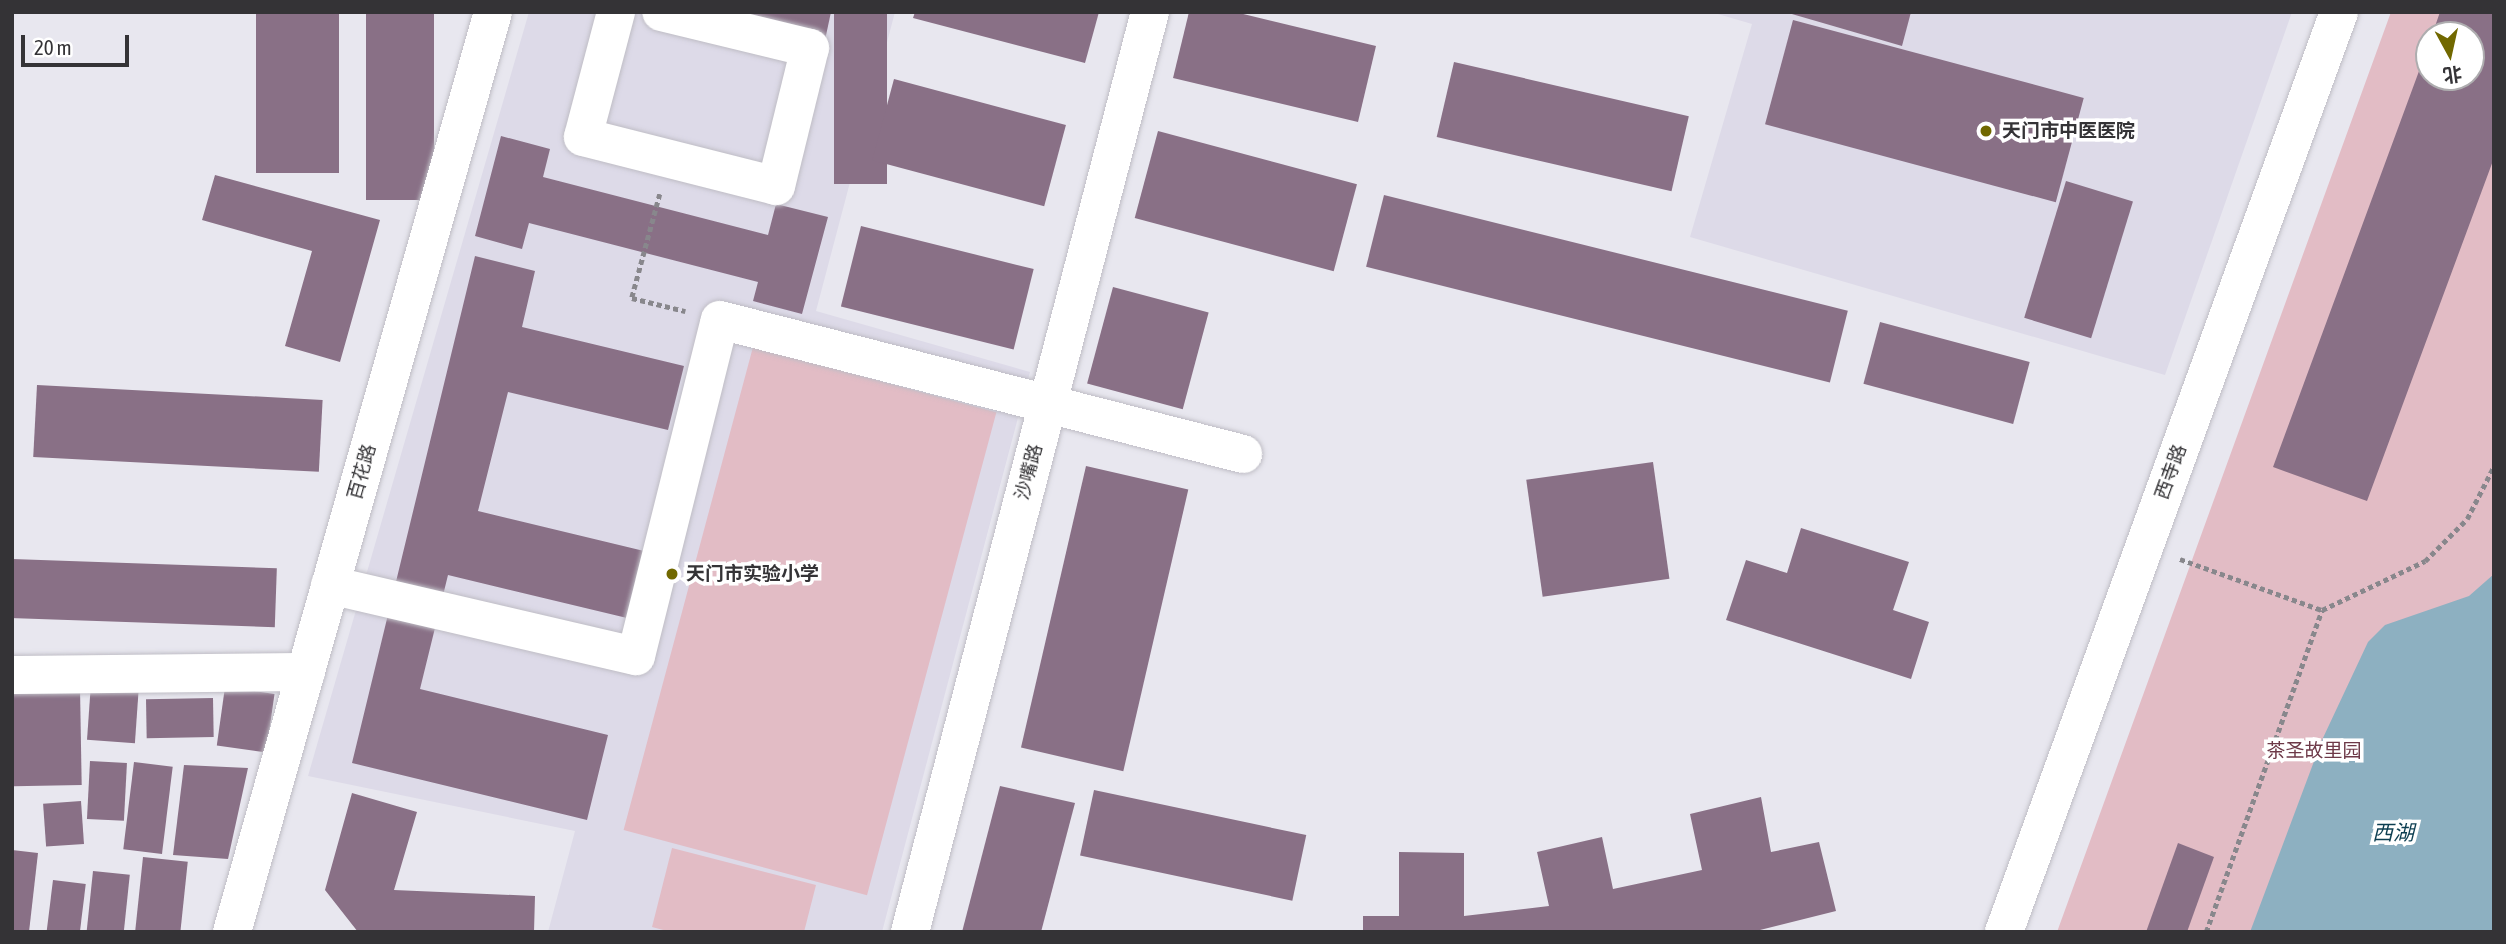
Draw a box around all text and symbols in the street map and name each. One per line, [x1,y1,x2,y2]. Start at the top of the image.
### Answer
scale bar [24,21,133,65]
north arrow [2415,21,2485,91]
text: 20 m [34,35,72,59]
text: 北 [2442,63,2464,87]
place label: 天门市中医医院 [2002,120,2135,142]
marker: 天门市中医医院 [1976,121,1996,141]
street label: 百花路 [343,441,381,503]
street label: 西寺路 [2151,441,2191,503]
street label: 沙嘴路 [1011,442,1047,502]
place label: 天门市实验小学 [686,563,819,585]
marker: 天门市实验小学 [664,566,680,582]
park label: 茶圣故里园 [2267,740,2361,762]
water label: 西湖 [2372,819,2414,845]

